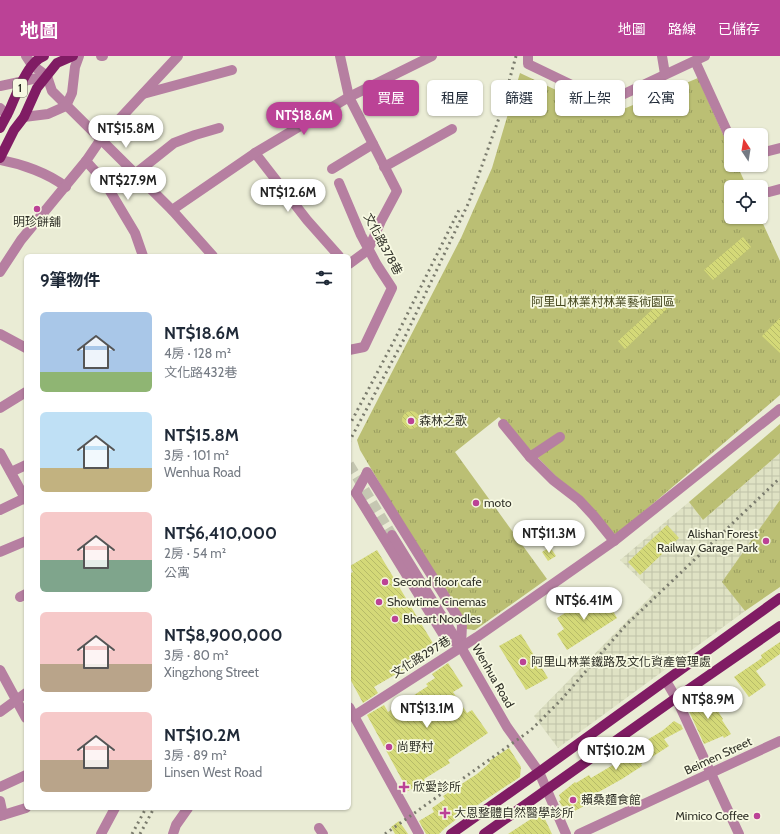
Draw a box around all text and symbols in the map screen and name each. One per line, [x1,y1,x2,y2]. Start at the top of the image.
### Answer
text: 地圖 [20,19,58,42]
text: 地圖 [618,20,646,38]
text: 路線 [668,20,696,38]
text: 已儲存 [718,20,760,38]
road number: 1 [13,79,27,97]
chip: 買屋 [363,80,419,116]
chip: 租屋 [427,80,483,116]
chip: 篩選 [491,80,547,116]
chip: 新上架 [555,80,625,116]
chip: 公寓 [633,80,689,116]
pin: NT$18.6M [263,102,345,136]
text: NT$18.6M [275,107,333,123]
pin: NT$15.8M [85,115,167,149]
text: NT$15.8M [97,120,155,136]
north arrow [724,128,768,172]
map controls [724,128,768,224]
pin: NT$27.9M [87,167,169,201]
text: NT$27.9M [99,172,157,188]
pin: NT$12.6M [247,179,329,213]
button: locate [724,180,768,224]
text: NT$12.6M [260,184,316,200]
marker: 明珍餅舖 [32,204,42,214]
street label: 文化路378巷 [361,210,406,277]
place label: 明珍餅舖 [13,214,61,229]
icon: filters [313,267,335,289]
text: 9筆物件 [40,270,101,290]
park label: 阿里山林業村林業藝術園區 [531,294,675,309]
text: NT$18.6M [164,323,239,343]
icon: home [72,328,120,376]
text: 4房 · 128 m² [164,345,231,361]
text: 文化路432巷 [164,364,237,380]
place label: 森林之歌 [419,413,467,428]
marker: 森林之歌 [406,416,416,426]
text: NT$15.8M [164,425,239,445]
icon: home [72,428,120,476]
text: 3房 · 101 m² [164,447,229,463]
text: Wenhua Road [164,464,241,480]
place label: moto [484,495,512,510]
marker: moto [471,498,481,508]
pin: NT$11.3M [508,520,590,554]
text: NT$6,410,000 [164,523,277,543]
text: NT$11.3M [522,525,576,541]
place label: Alishan Forest Railway Garage Park [657,526,759,555]
icon: home [72,528,120,576]
marker: Alishan Forest Railway Garage Park [761,536,771,546]
text: 2房 · 54 m² [164,545,226,561]
text: 公寓 [164,564,190,580]
place label: Second floor cafe [393,574,482,589]
marker: Second floor cafe [380,577,390,587]
pin: NT$6.41M [543,587,625,621]
text: NT$6.41M [555,592,613,608]
place label: Showtime Cinemas [387,594,486,609]
marker: Showtime Cinemas [374,597,384,607]
place label: Bheart Noodles [403,611,481,626]
marker: Bheart Noodles [390,614,400,624]
text: NT$8,900,000 [164,625,282,645]
icon: home [72,628,120,676]
street label: 文化路297巷 [388,632,453,681]
street label: Wenhua Road [469,641,518,710]
text: 3房 · 80 m² [164,647,229,663]
place label: 阿里山林業鐵路及文化資產管理處 [531,654,711,669]
marker: 阿里山林業鐵路及文化資產管理處 [518,657,528,667]
text: Xingzhong Street [164,664,259,680]
pin: NT$8.9M [671,686,745,720]
text: NT$8.9M [682,691,734,707]
pin: NT$13.1M [386,695,468,729]
text: NT$13.1M [400,700,454,716]
text: NT$10.2M [164,725,240,745]
icon: home [72,728,120,776]
street label: Beimen Street [682,733,754,778]
pin: NT$10.2M [575,737,657,771]
place label: 尚野村 [397,739,434,754]
marker: 尚野村 [384,742,394,752]
text: NT$10.2M [587,742,645,758]
text: 3房 · 89 m² [164,747,227,763]
text: Linsen West Road [164,764,262,780]
place label: 欣愛診所 [413,779,461,794]
marker: 欣愛診所 [398,781,410,793]
place label: 賴桑麵食館 [581,792,641,807]
marker: 賴桑麵食館 [568,795,578,805]
place label: 大恩整體自然醫學診所 [454,805,574,820]
marker: 大恩整體自然醫學診所 [439,807,451,819]
place label: Mimico Coffee [675,808,749,823]
marker: Mimico Coffee [752,811,762,821]

